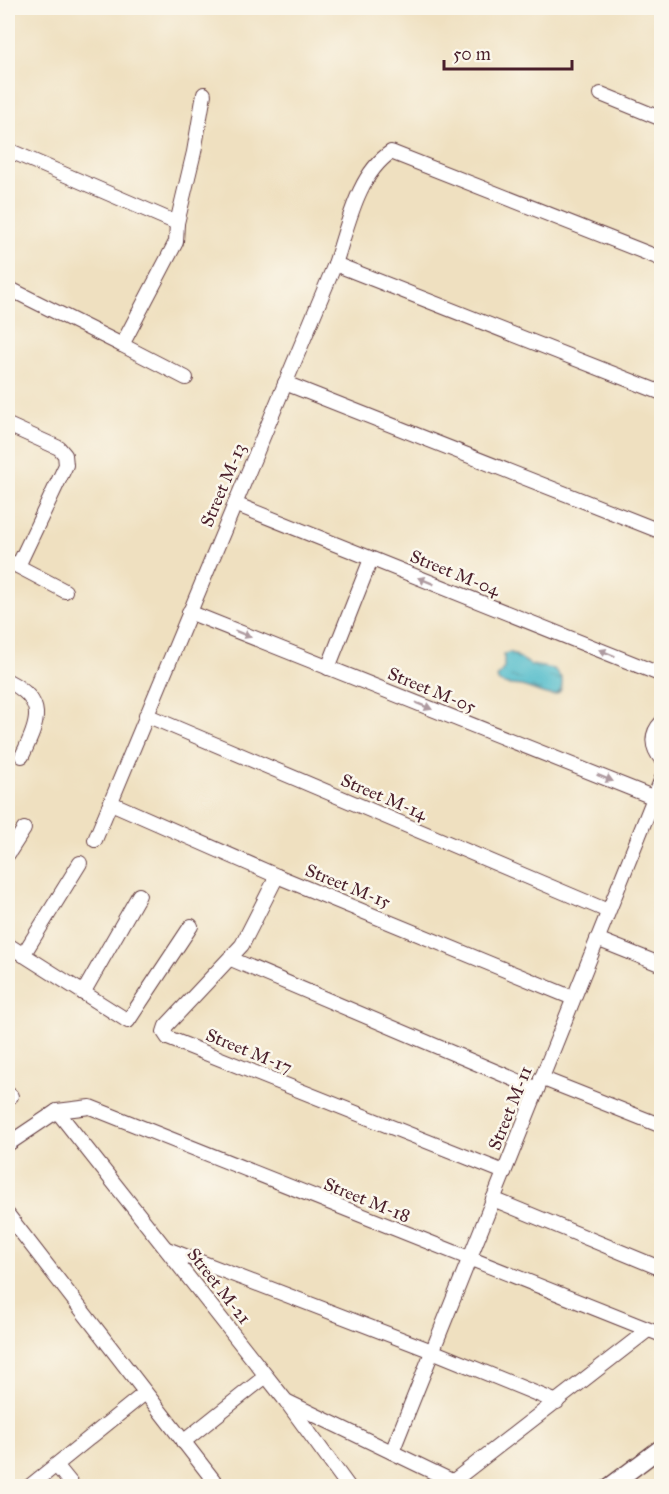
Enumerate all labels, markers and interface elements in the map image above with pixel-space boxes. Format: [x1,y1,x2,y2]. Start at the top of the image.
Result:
scale bar [444,33,572,71]
text: 50 m [453,43,491,65]
street label: Street M-13 [196,440,250,530]
street label: Street M-04 [407,545,504,601]
one-way arrow [417,576,435,585]
one-way arrow [234,630,252,639]
one-way arrow [598,648,616,657]
street label: Street M-05 [385,662,480,718]
one-way arrow [415,702,433,711]
street label: Street M-14 [338,769,431,825]
one-way arrow [596,774,614,783]
street label: Street M-15 [302,859,394,913]
street label: Street M-17 [203,1024,295,1078]
street label: Street M-11 [483,1063,537,1153]
street label: Street M-18 [321,1173,413,1227]
street label: Street M-21 [182,1244,256,1328]

